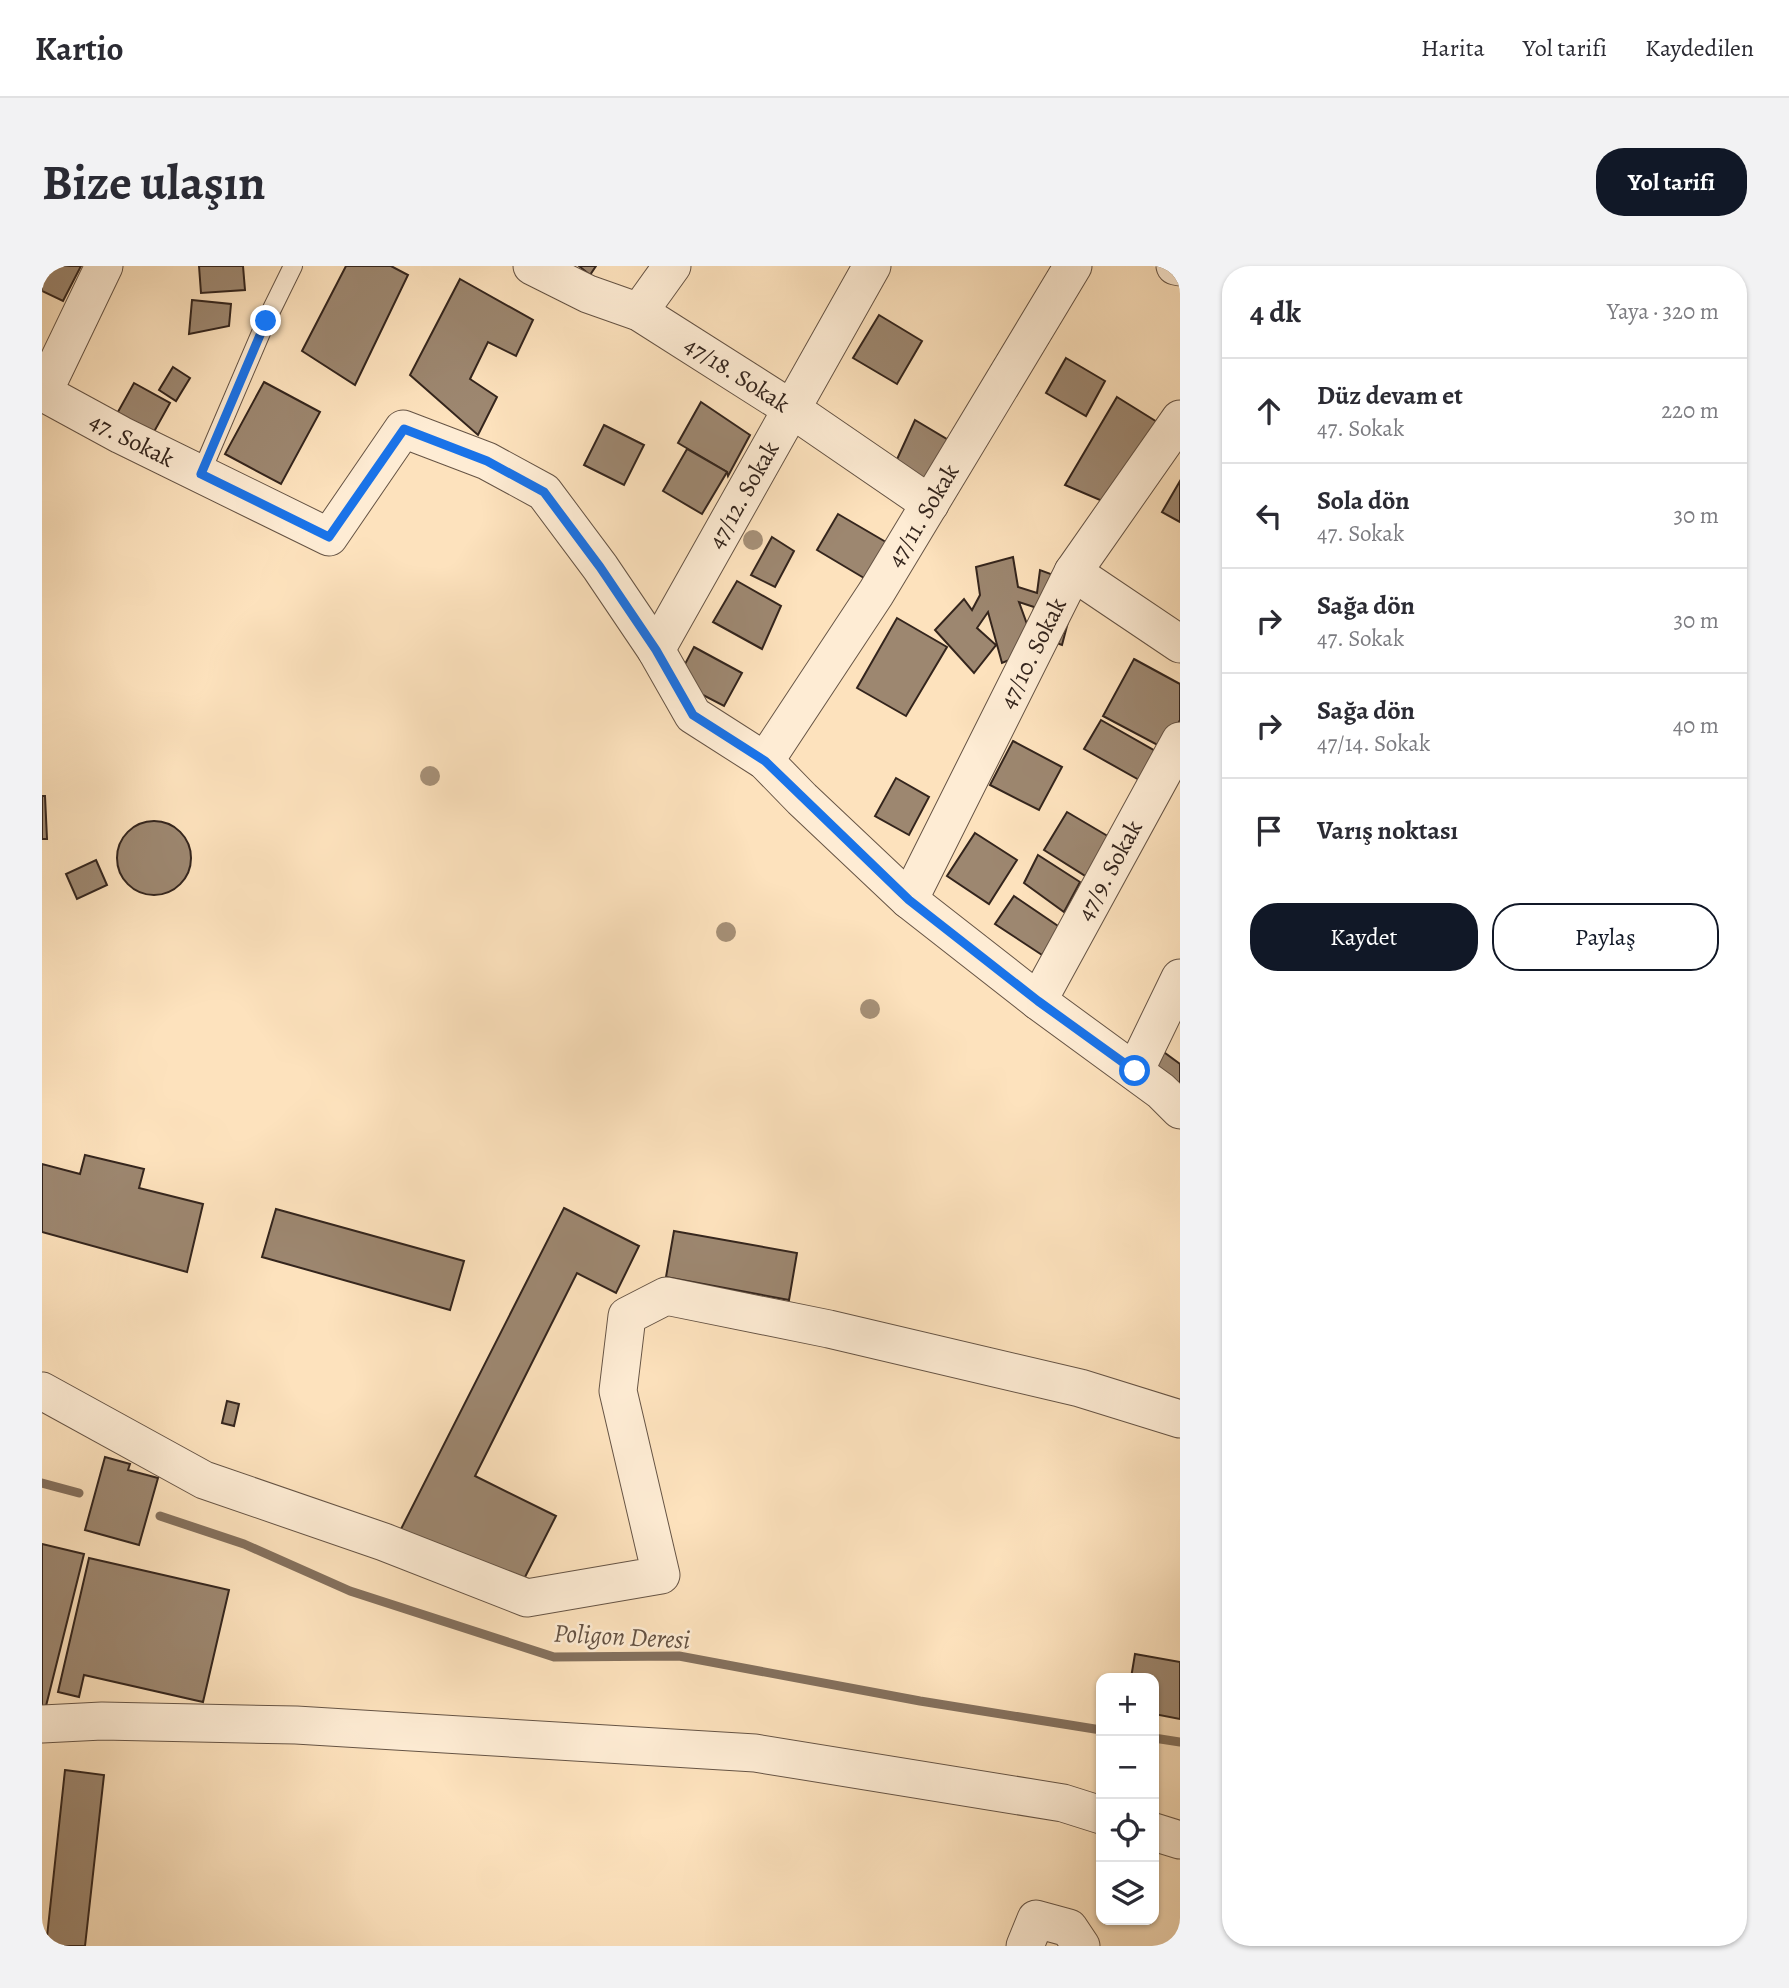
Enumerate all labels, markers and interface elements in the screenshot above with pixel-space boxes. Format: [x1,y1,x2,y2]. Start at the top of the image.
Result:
text: Kartio [35,26,123,71]
text: Harita [1421,32,1485,64]
text: Yol tarifi [1523,32,1607,64]
text: Kaydedilen [1645,32,1754,64]
button: Yol tarifi [1596,148,1747,216]
text: Bize ulaşın [42,149,266,216]
text: 4 dk [1250,292,1301,332]
text: Yaya · 320 m [1607,296,1719,327]
route end [250,305,281,336]
street label: 47/18. Sokak [678,329,796,420]
text: Düz devam et [1317,378,1463,413]
icon: ahead [1250,392,1288,430]
text: 220 m [1661,395,1719,426]
street label: 47. Sokak [84,405,180,475]
text: 47. Sokak [1317,413,1405,444]
street label: 47/12. Sokak [700,435,786,555]
street label: 47/11. Sokak [879,457,966,573]
text: Sola dön [1317,483,1410,518]
icon: left [1250,497,1288,535]
text: 30 m [1673,500,1719,531]
text: 47. Sokak [1317,518,1405,549]
text: Sağa dön [1317,588,1415,623]
street label: 47/10. Sokak [991,592,1074,714]
icon: right [1250,602,1288,640]
text: 30 m [1673,605,1719,636]
text: 47. Sokak [1317,623,1405,654]
text: Sağa dön [1317,693,1415,728]
icon: right [1250,707,1288,745]
text: 40 m [1673,710,1719,741]
text: 47/14. Sokak [1317,728,1430,759]
icon: arrive [1250,812,1288,850]
text: Varış noktası [1317,813,1458,848]
street label: 47/9. Sokak [1069,814,1150,926]
button: Kaydet [1250,903,1478,971]
button: Paylaş [1492,903,1719,971]
route start [1119,1055,1150,1086]
water label: Poligon Deresi [553,1615,691,1658]
map controls [1096,1673,1159,1925]
button: + [1096,1673,1159,1736]
button: − [1096,1736,1159,1799]
button: locate [1096,1799,1159,1862]
button: layers [1096,1862,1159,1925]

